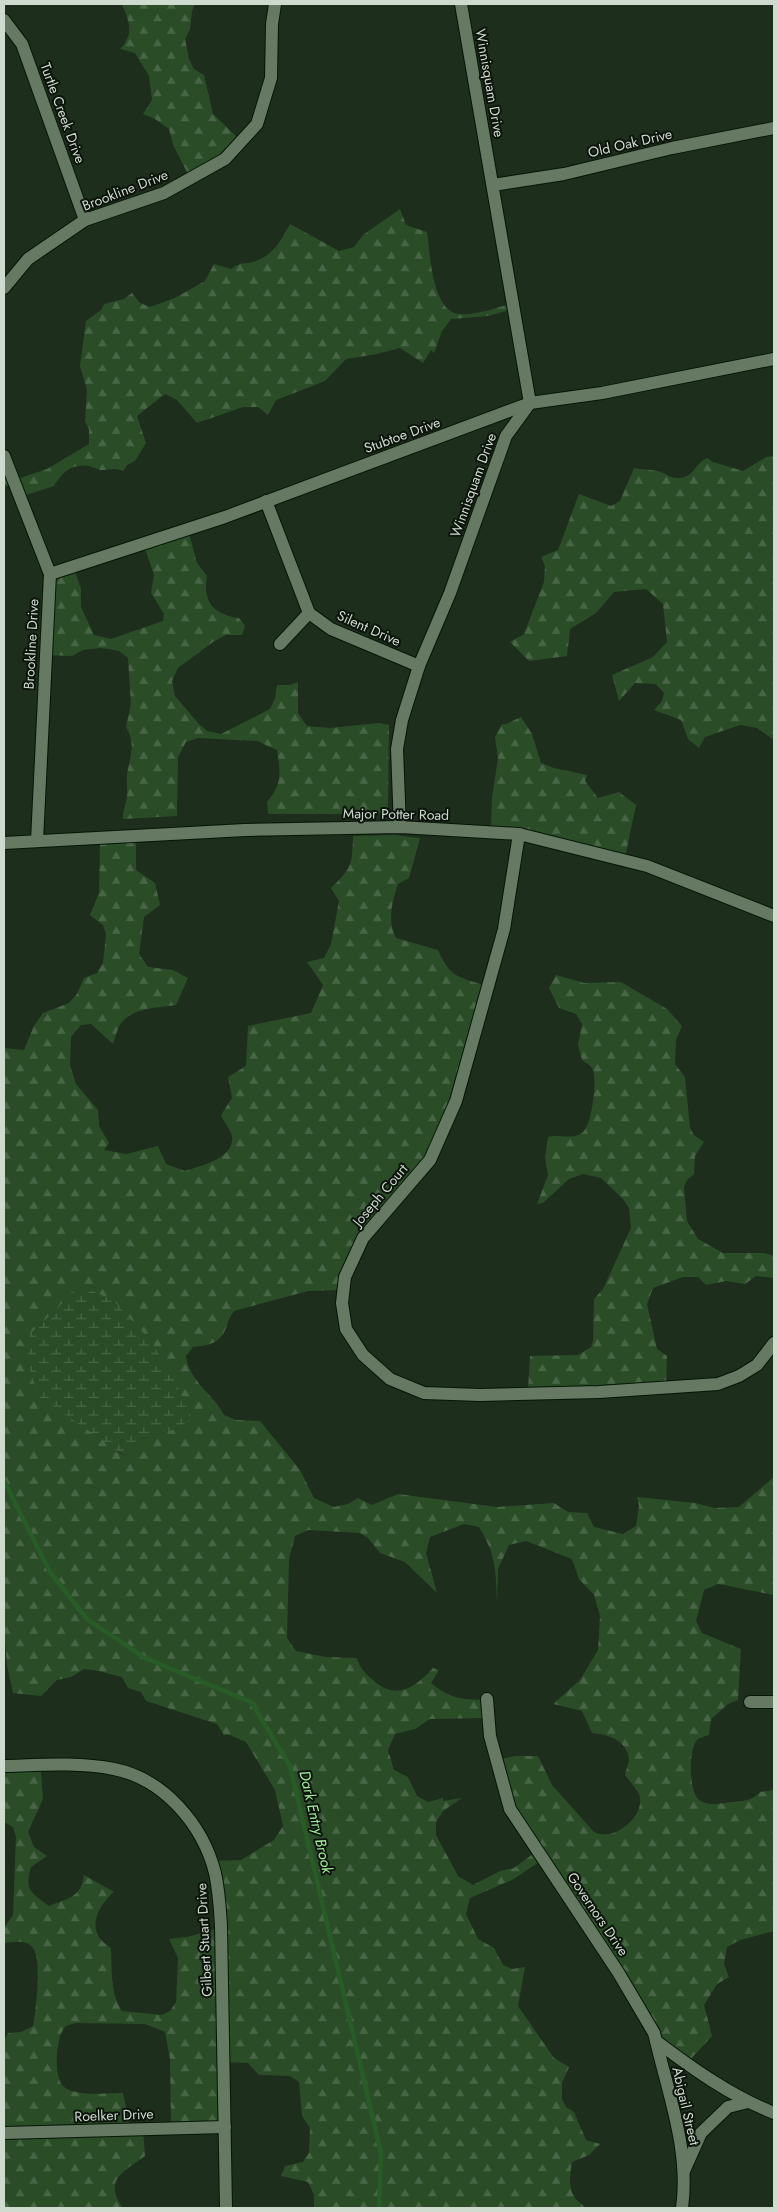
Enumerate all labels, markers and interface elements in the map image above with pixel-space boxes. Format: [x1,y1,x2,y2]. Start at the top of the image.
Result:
street label: Winnisquam Drive [471,27,509,139]
street label: Turtle Creek Drive [36,60,90,166]
street label: Old Oak Drive [586,124,674,162]
street label: Brookline Drive [79,164,171,216]
street label: Stubtoe Drive [361,412,443,458]
street label: Winnisquam Drive [445,430,501,540]
street label: Brookline Drive [19,598,43,690]
street label: Silent Drive [334,605,404,651]
street label: Major Potter Road [343,803,449,825]
street label: Joseph Court [347,1159,413,1232]
water label: Dark Entry Brook [293,1768,339,1876]
street label: Governors Drive [563,1868,633,1960]
street label: Gilbert Stuart Drive [191,1883,217,1997]
street label: Abigail Street [667,2065,705,2148]
street label: Roelker Drive [74,2104,154,2126]

